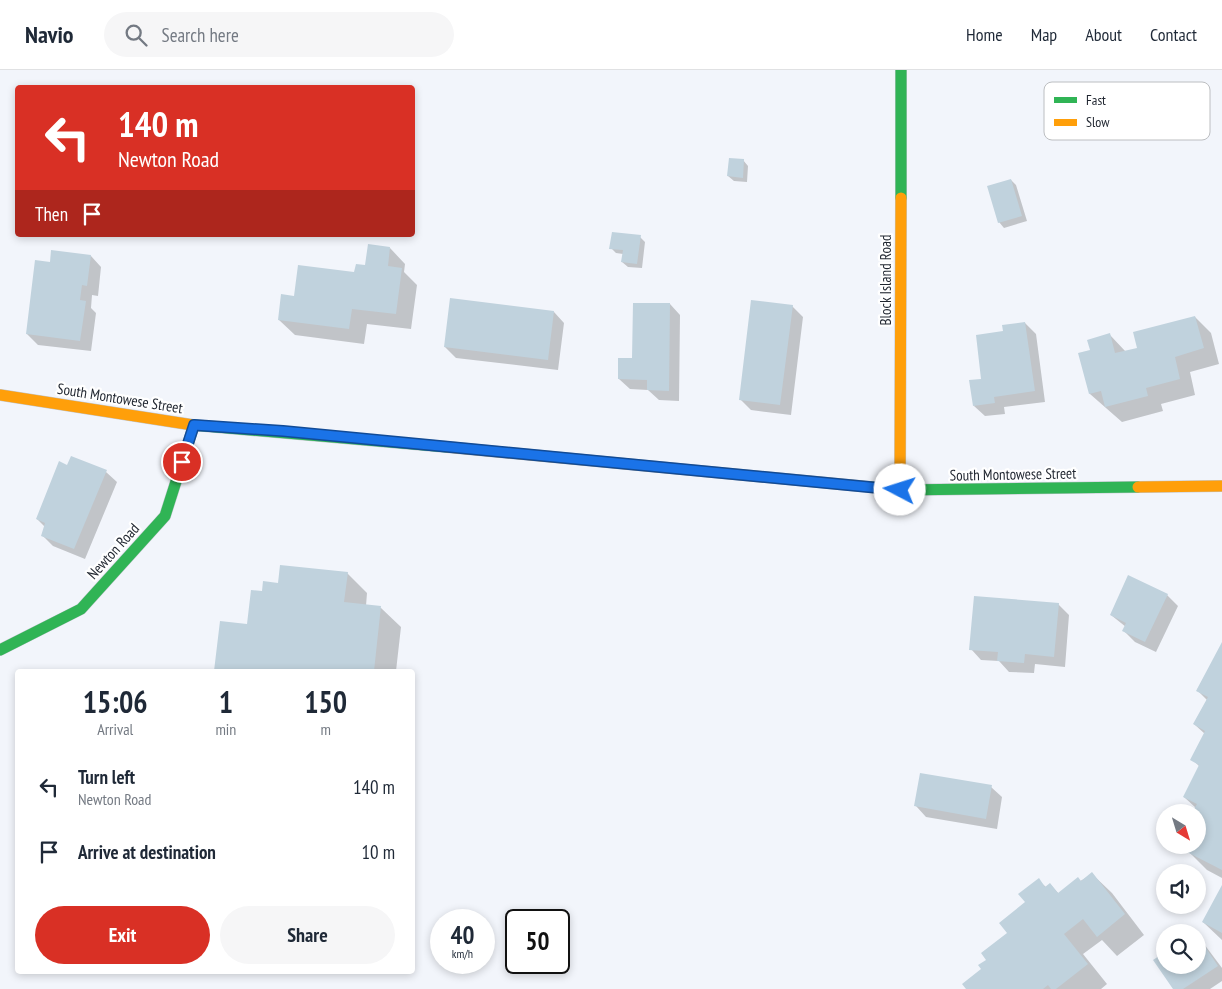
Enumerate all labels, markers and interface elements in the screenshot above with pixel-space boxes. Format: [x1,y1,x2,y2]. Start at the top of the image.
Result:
search box [104,12,454,57]
text: Navio [25,19,74,50]
icon: search [122,21,150,49]
text: Search here [162,23,239,47]
text: Home [966,23,1003,46]
text: Map [1031,23,1057,46]
text: About [1085,23,1122,46]
text: Contact [1150,23,1197,46]
legend [1044,82,1210,140]
text: Fast [1086,91,1106,109]
text: 140 m [118,101,199,147]
icon: left [35,105,100,170]
text: Slow [1086,113,1110,131]
text: Newton Road [118,145,219,173]
icon: arrive [78,200,106,228]
text: Then [35,202,68,226]
street label: Block Island Road [876,235,895,325]
street label: South Montowese Street [56,379,184,417]
pin [161,441,203,483]
icon: arrive [168,448,196,476]
position arrow [873,463,925,515]
street label: South Montowese Street [949,463,1077,485]
street label: Newton Road [83,519,143,583]
text: 15:06 [83,682,148,721]
text: 1 [219,682,233,721]
text: 150 [304,682,347,721]
text: Arrival [97,719,133,739]
text: min [215,719,236,739]
text: m [320,719,331,739]
text: Turn left [78,765,135,789]
icon: left [35,773,63,801]
text: 140 m [353,775,395,799]
text: Newton Road [78,789,151,809]
north arrow [1156,804,1206,854]
map controls [1156,804,1206,974]
icon: arrive [35,838,63,866]
text: Arrive at destination [78,840,216,864]
text: 10 m [362,840,395,864]
button: sound [1156,864,1206,914]
button: Exit [35,906,210,964]
button: Share [220,906,395,964]
speed limit sign: 50 [505,909,570,974]
text: 40 [451,919,474,951]
button: search [1156,924,1206,974]
text: km/h [452,946,473,961]

